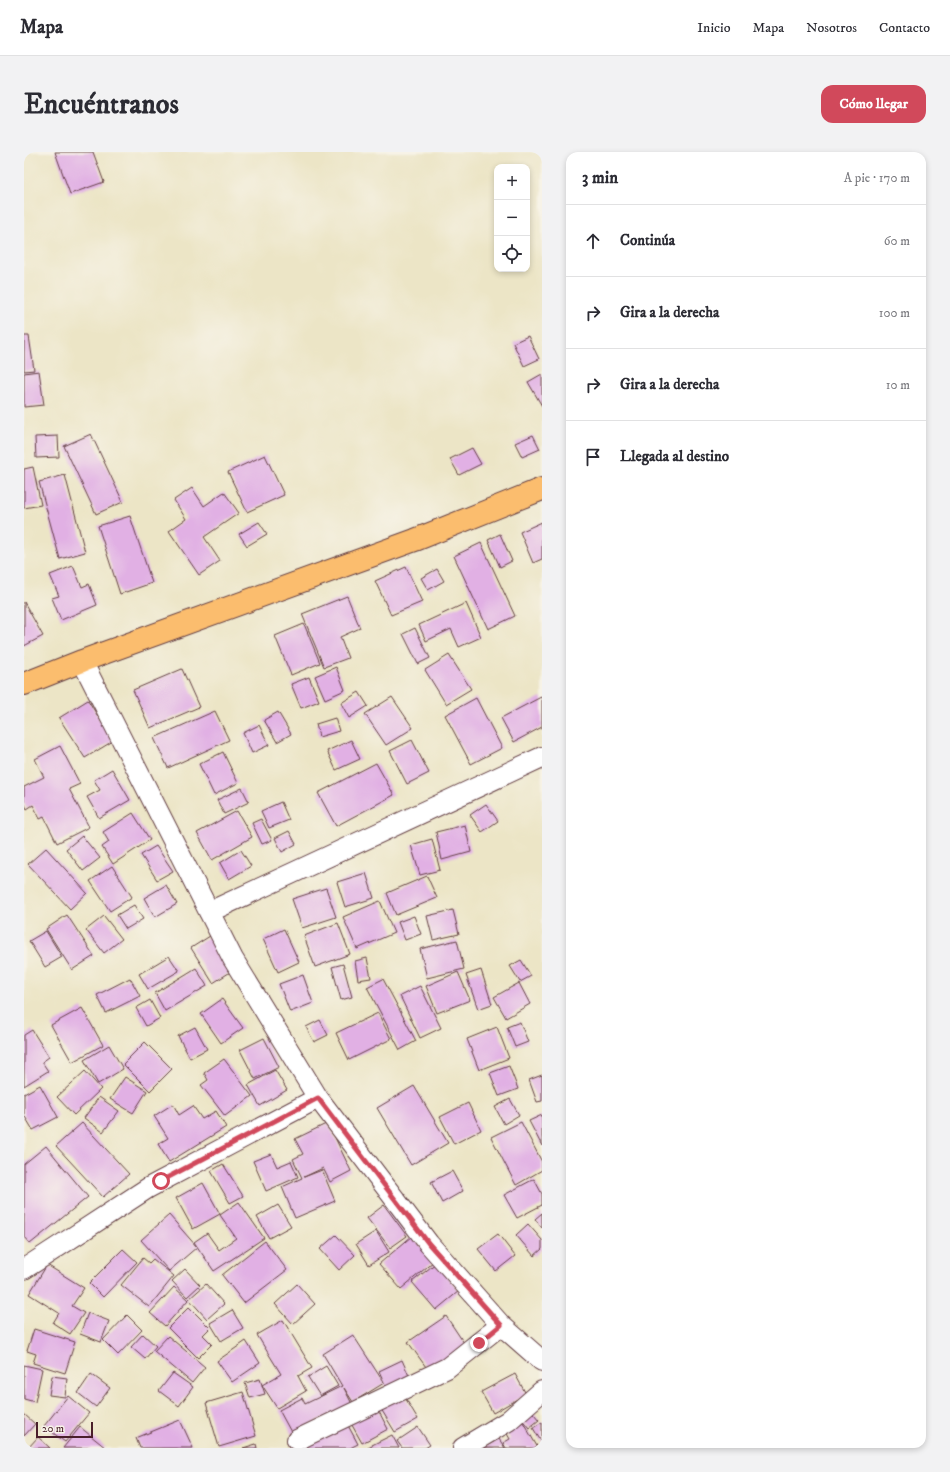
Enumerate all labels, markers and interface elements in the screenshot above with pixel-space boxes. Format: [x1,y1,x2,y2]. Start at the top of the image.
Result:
text: Mapa [20,16,63,39]
text: Inicio [697,19,730,37]
text: Mapa [752,19,784,37]
text: Nosotros [806,19,857,37]
text: Contacto [879,19,930,37]
button: Cómo llegar [821,85,926,123]
text: Encuéntranos [24,87,179,122]
map controls [494,164,530,272]
button: + [494,164,530,200]
text: 3 min [582,167,618,189]
text: A pie · 170 m [844,170,910,186]
button: − [494,200,530,236]
icon: ahead [582,230,604,252]
text: Continúa [620,231,675,250]
text: 60 m [884,233,910,249]
button: locate [494,236,530,272]
icon: right [582,302,604,324]
text: Gira a la derecha [620,303,719,322]
text: 100 m [879,305,910,321]
icon: right [582,374,604,396]
text: Gira a la derecha [620,375,719,394]
text: 10 m [886,377,910,393]
icon: arrive [582,446,604,468]
text: Llegada al destino [620,447,729,466]
route start [152,1172,170,1190]
route end [470,1334,488,1352]
scale bar [36,1420,93,1439]
text: 20 m [42,1422,64,1436]

